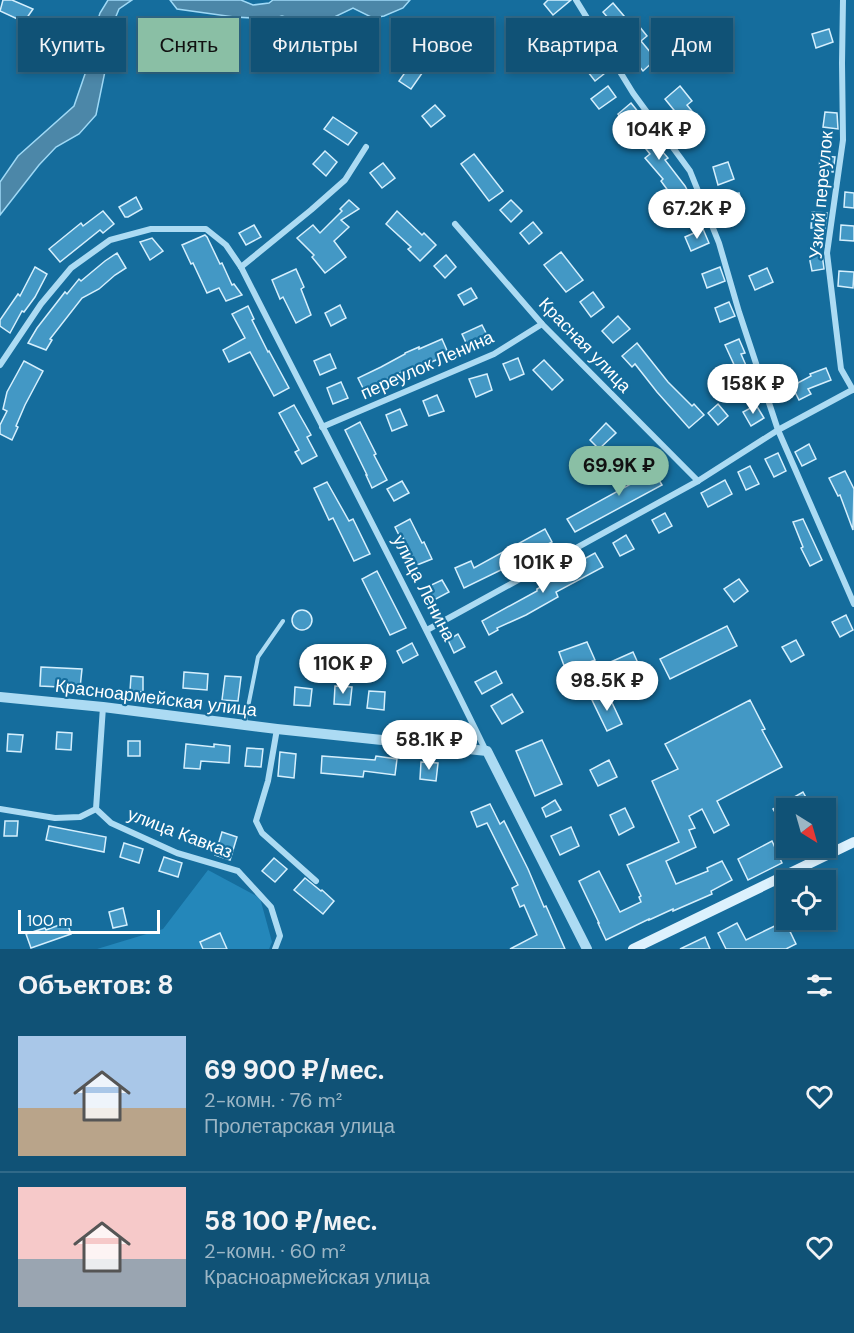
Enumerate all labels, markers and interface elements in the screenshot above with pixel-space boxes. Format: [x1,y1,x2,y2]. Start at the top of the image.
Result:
chip: Купить [18,18,126,72]
chip: Снять [138,18,239,72]
chip: Фильтры [251,18,379,72]
chip: Новое [391,18,494,72]
chip: Квартира [506,18,639,72]
chip: Дом [651,18,733,72]
pin: 104K ₽ [610,110,708,161]
text: 104K ₽ [626,116,692,142]
street label: Узкий переулок [803,130,839,260]
pin: 67.2K ₽ [642,189,752,240]
text: 67.2K ₽ [662,195,732,221]
street label: Красная улица [533,292,637,398]
street label: переулок Ленина [357,324,498,405]
pin: 158K ₽ [704,364,802,415]
text: 158K ₽ [721,370,785,396]
pin: 69.9K ₽ [564,446,674,497]
text: 69.9K ₽ [583,452,655,478]
street label: улица Ленина [387,531,461,646]
pin: 101K ₽ [494,543,592,594]
text: 101K ₽ [513,549,573,575]
pin: 110K ₽ [294,644,392,695]
text: 110K ₽ [313,650,373,676]
pin: 98.5K ₽ [552,661,662,712]
text: 98.5K ₽ [570,667,644,693]
street label: Красноармейская улица [54,674,259,722]
pin: 58.1K ₽ [374,720,484,771]
text: 58.1K ₽ [395,726,463,752]
north arrow [776,798,836,858]
map controls [776,798,836,930]
street label: улица Кавказ [124,802,236,864]
button: locate [776,870,836,930]
scale bar [18,907,160,934]
text: 100 m [27,910,72,931]
text: Объектов: 8 [18,968,174,1002]
icon: filters [803,969,836,1002]
text: 69 900 ₽/мес. [204,1053,384,1087]
icon: home [66,1060,138,1132]
icon: heart [803,1080,836,1113]
text: 2-комн. · 76 m² [204,1087,342,1113]
text: Пролетарская улица [204,1113,395,1139]
text: 58 100 ₽/мес. [204,1204,377,1238]
icon: home [66,1211,138,1283]
icon: heart [803,1231,836,1264]
text: 2-комн. · 60 m² [204,1238,346,1264]
text: Красноармейская улица [204,1264,430,1290]

